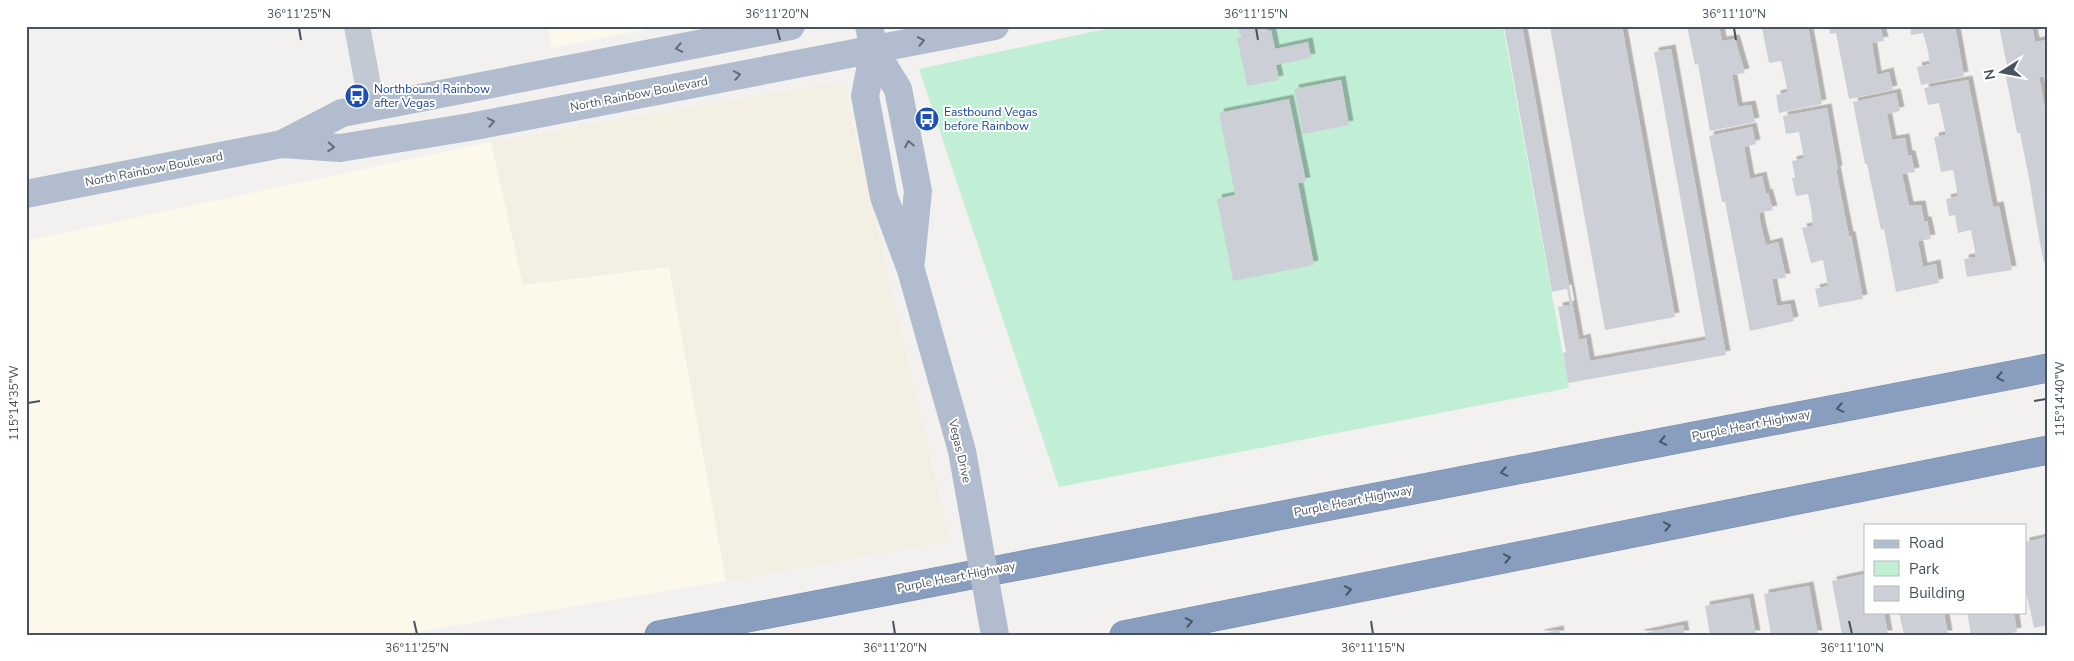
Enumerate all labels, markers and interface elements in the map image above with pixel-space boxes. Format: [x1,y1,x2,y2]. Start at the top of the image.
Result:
text: 36°11'25"N [267,6,331,22]
text: 36°11'20"N [745,6,809,22]
text: 36°11'15"N [1224,6,1288,22]
text: 36°11'10"N [1702,6,1766,22]
one-way arrow [917,36,926,46]
one-way arrow [675,42,683,53]
north arrow [1976,48,2026,98]
text: N [1979,67,2000,81]
one-way arrow [732,70,741,81]
street label: North Rainbow Boulevard [569,73,709,115]
place label: Northbound Rainbow after Vegas [374,81,490,111]
bus stop icon: Northbound Rainbow after Vegas [344,83,370,109]
place label: Eastbound Vegas before Rainbow [944,104,1038,134]
bus stop icon: Eastbound Vegas before Rainbow [914,106,940,132]
one-way arrow [487,118,496,128]
one-way arrow [904,139,914,148]
one-way arrow [327,142,335,153]
street label: North Rainbow Boulevard [84,148,224,190]
text: 115°14'40"W [2052,361,2068,437]
text: 115°14'35"W [6,365,22,441]
one-way arrow [1995,372,2004,382]
one-way arrow [1836,402,1845,412]
street label: Purple Heart Highway [1690,405,1812,444]
street label: Vegas Drive [945,417,975,484]
one-way arrow [1659,436,1668,446]
one-way arrow [1499,466,1508,476]
street label: Purple Heart Highway [1292,481,1414,520]
one-way arrow [1662,521,1671,532]
legend [1864,524,2026,614]
text: Road [1909,533,1944,553]
one-way arrow [1503,553,1512,564]
street label: Purple Heart Highway [895,557,1017,596]
text: Park [1909,559,1939,579]
text: Building [1909,583,1965,603]
one-way arrow [1344,585,1352,596]
one-way arrow [1184,617,1193,627]
text: 36°11'25"N [385,640,449,656]
text: 36°11'20"N [863,640,927,656]
text: 36°11'15"N [1341,640,1405,656]
text: 36°11'10"N [1820,640,1884,656]

